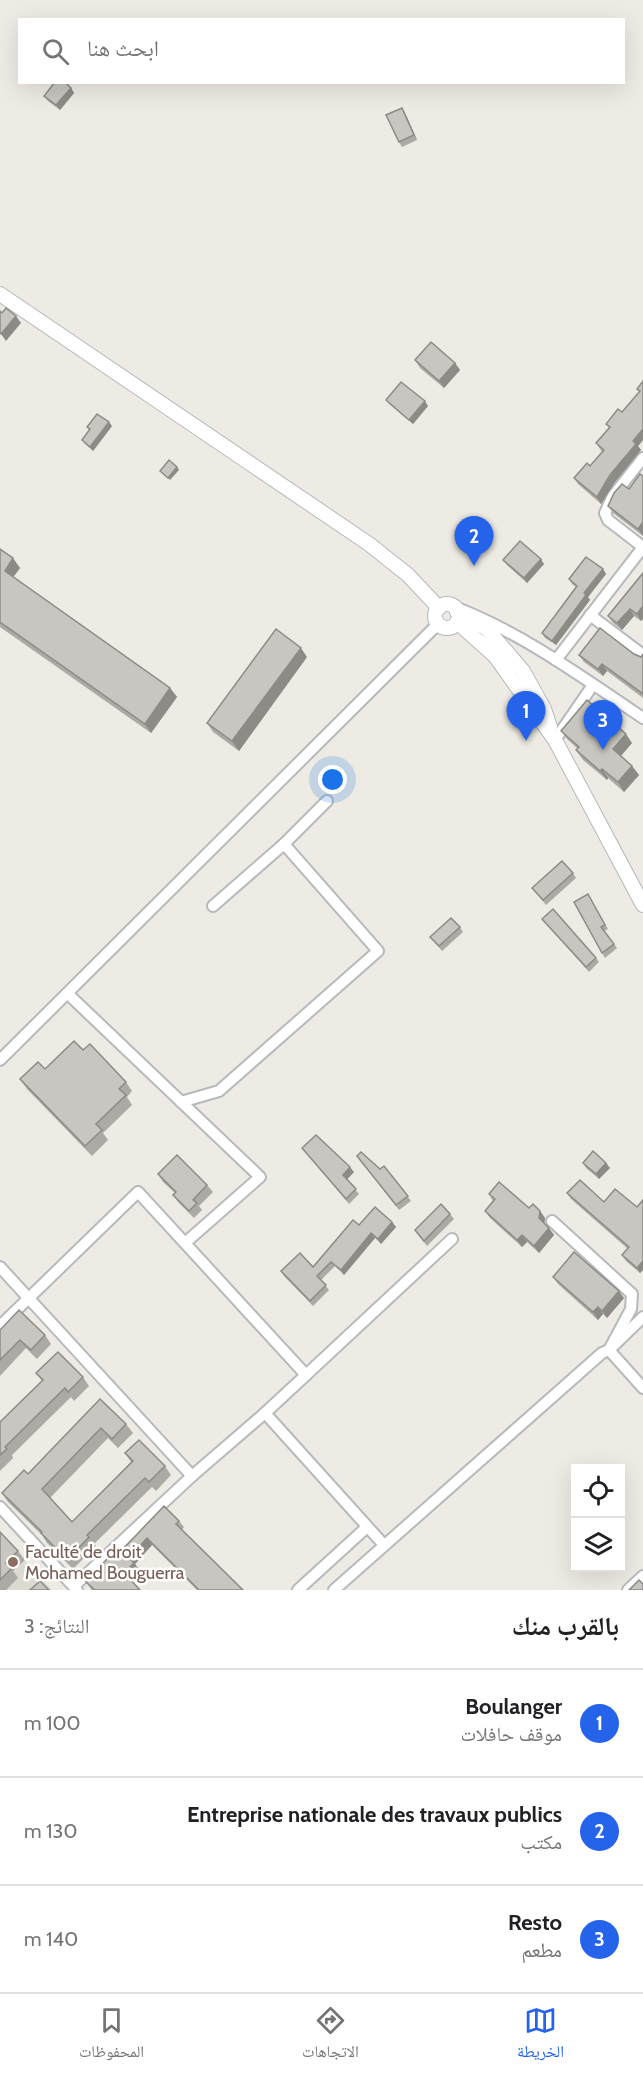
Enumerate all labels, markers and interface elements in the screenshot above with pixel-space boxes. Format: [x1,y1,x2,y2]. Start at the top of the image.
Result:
search box [18,18,625,84]
icon: search [39,35,72,68]
text: ابحث هنا [87,35,159,62]
pin: 2 [454,516,494,566]
pin: 1 [506,692,546,741]
pin: 3 [584,700,622,750]
your location [318,765,347,794]
map controls [571,1464,625,1572]
button: locate [571,1464,625,1518]
button: layers [571,1518,625,1572]
place label: Faculté de droit Mohamed Bouguerra [25,1541,185,1584]
marker: Faculté de droit Mohamed Bouguerra [6,1555,20,1569]
text: بالقرب منك [512,1610,619,1642]
text: النتائج: 3 [24,1614,89,1638]
text: Boulanger [465,1693,562,1720]
text: 100 m [24,1711,81,1735]
text: 1 [596,1711,603,1735]
text: موقف حافلات [460,1722,562,1746]
text: Entreprise nationale des travaux publics [187,1801,562,1828]
text: 130 m [24,1819,77,1843]
text: 2 [594,1819,605,1843]
text: مكتب [520,1830,562,1854]
text: Resto [508,1909,562,1936]
text: 140 m [24,1927,78,1951]
text: 3 [594,1927,605,1951]
text: مطعم [521,1938,562,1962]
tab: المحفوظات [79,2004,144,2067]
tab: الاتجاهات [302,2004,359,2067]
tab: الخريطة [517,2004,564,2067]

